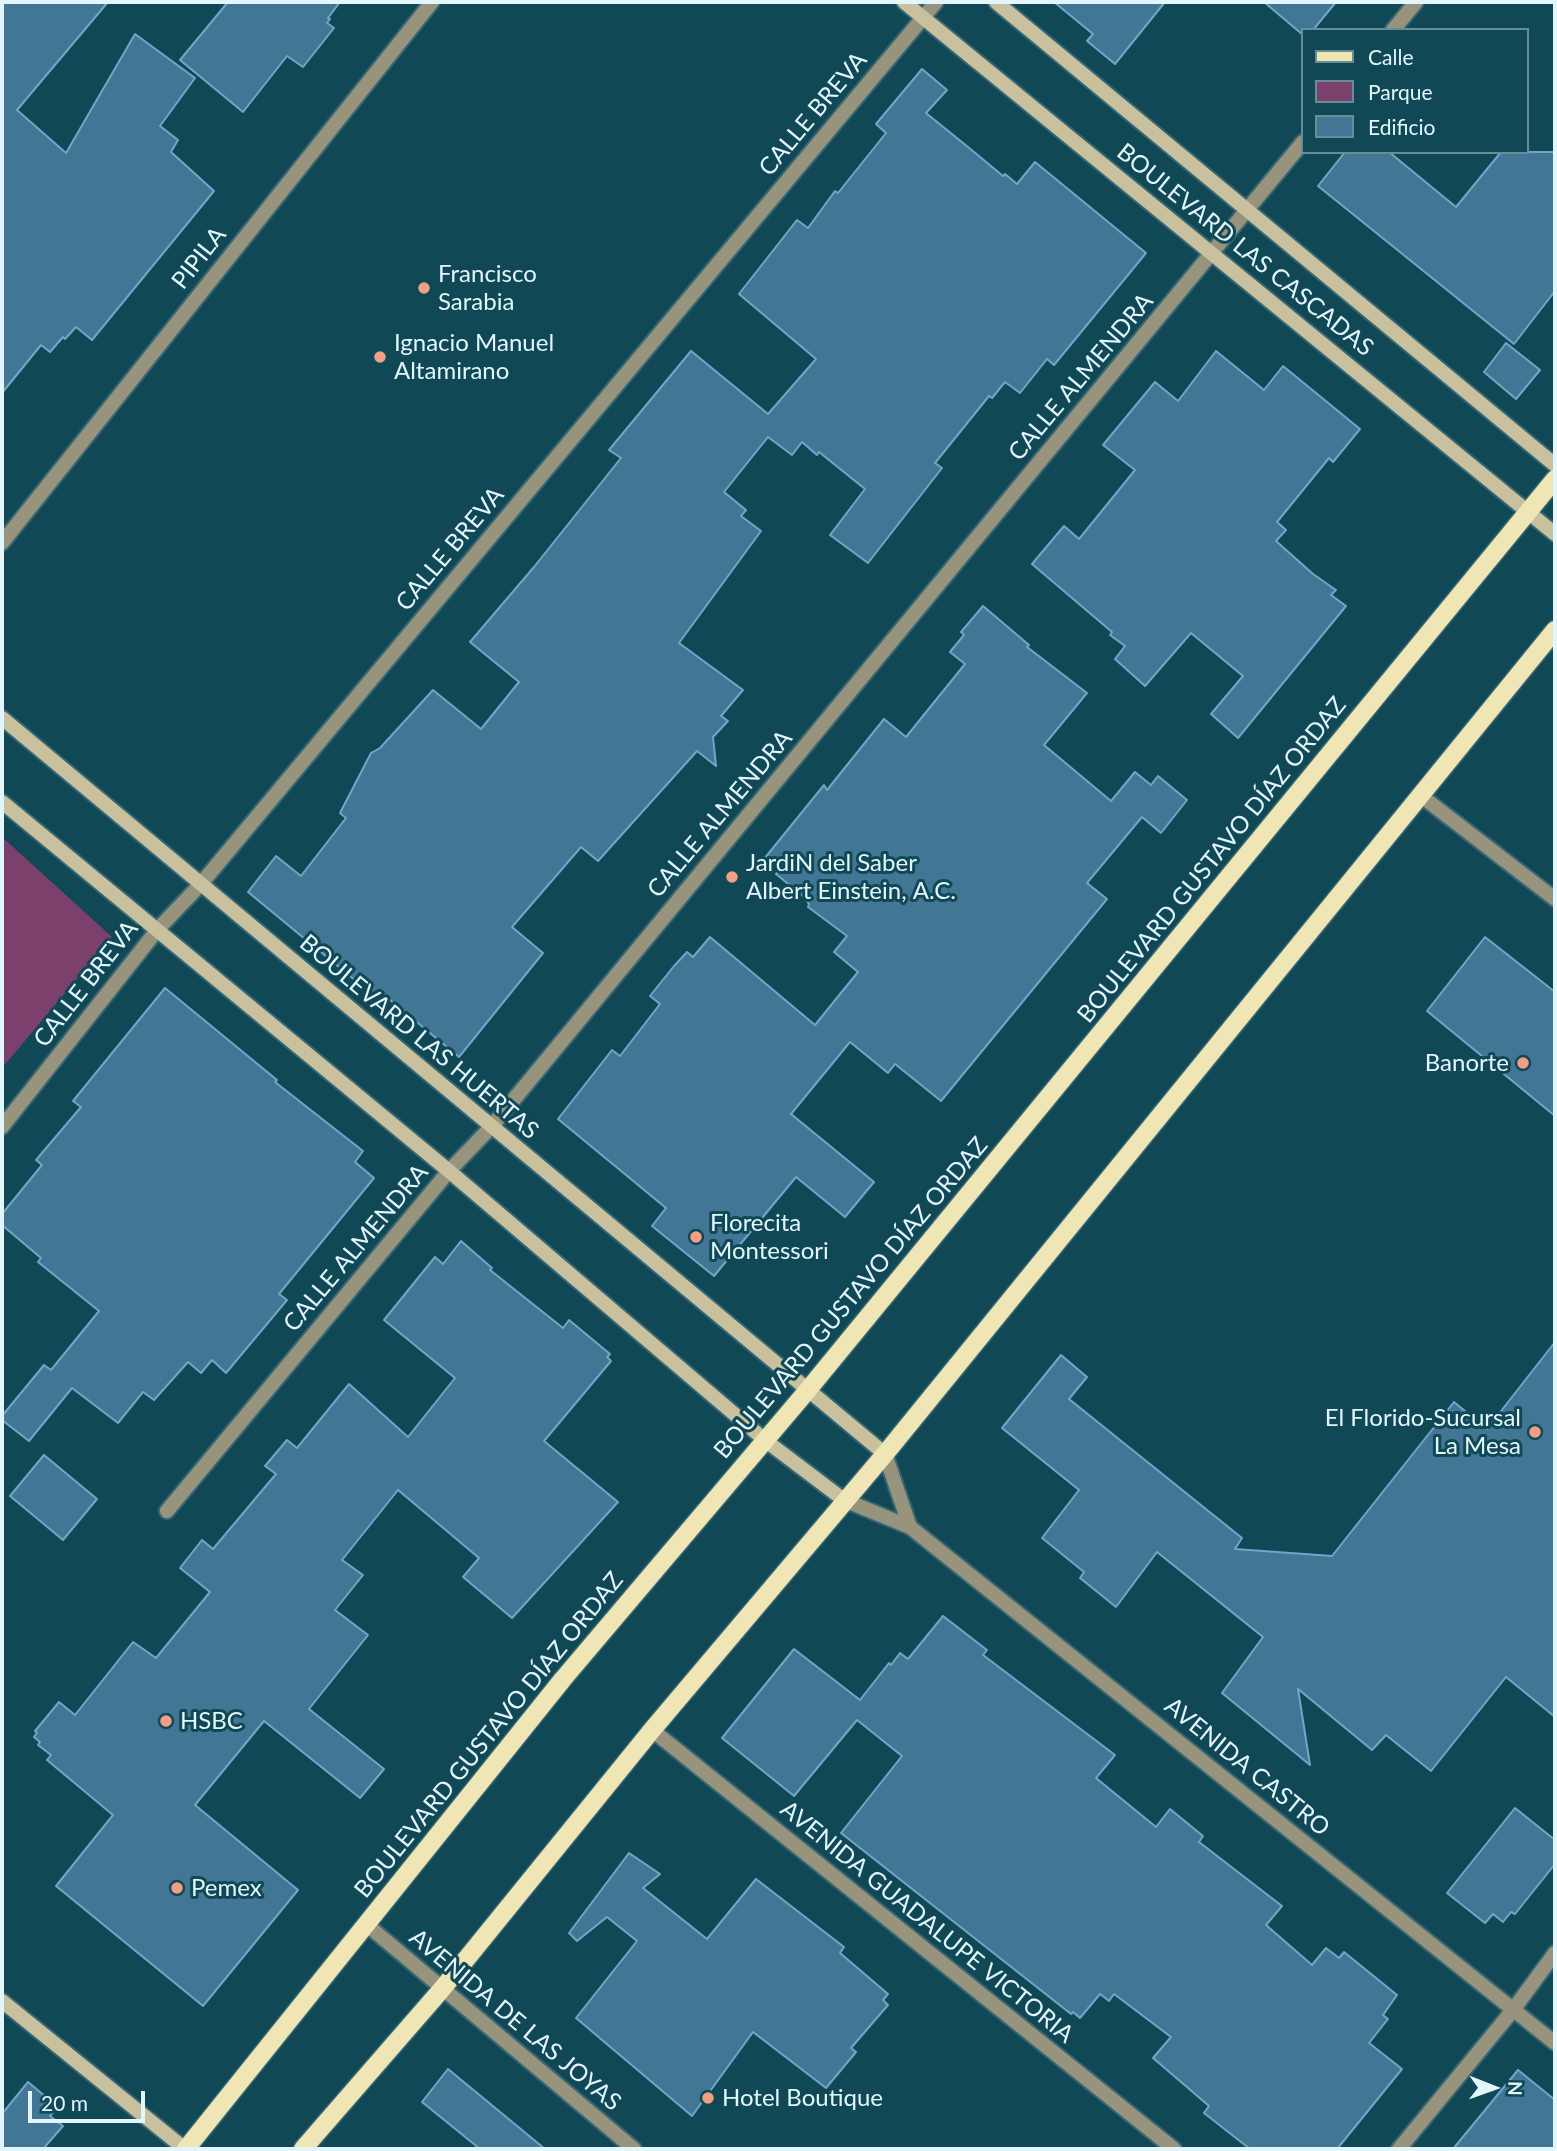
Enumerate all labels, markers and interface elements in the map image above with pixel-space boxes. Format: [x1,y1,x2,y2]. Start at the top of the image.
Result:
legend [1302,28,1529,154]
text: Calle [1368,44,1413,69]
street label: CALLE BREVA [753,46,873,182]
text: Parque [1368,79,1433,104]
text: Edificio [1368,114,1435,139]
street label: BOULEVARD LAS CASCADAS [1111,138,1379,362]
street label: PIPILA [166,221,232,295]
place label: Francisco Sarabia [438,260,537,316]
marker: Francisco Sarabia [416,280,432,296]
street label: CALLE ALMENDRA [1003,287,1159,467]
place label: Ignacio Manuel Altamirano [394,329,554,385]
marker: Ignacio Manuel Altamirano [372,349,388,365]
street label: CALLE BREVA [390,481,510,617]
street label: BOULEVARD GUSTAVO DÍAZ ORDAZ [1072,691,1352,1029]
street label: CALLE ALMENDRA [642,724,798,904]
place label: JardiN del Saber Albert Einstein, A.C. [746,849,956,905]
marker: JardiN del Saber Albert Einstein, A.C. [724,869,740,885]
street label: CALLE BREVA [28,915,144,1053]
street label: BOULEVARD LAS HUERTAS [294,929,544,1145]
place label: Banorte [1425,1049,1509,1077]
marker: Banorte [1515,1055,1531,1071]
street label: BOULEVARD GUSTAVO DÍAZ ORDAZ [708,1132,994,1464]
street label: CALLE ALMENDRA [278,1158,434,1338]
place label: Florecita Montessori [710,1209,829,1265]
marker: Florecita Montessori [688,1229,704,1245]
place label: El Florido-Sucursal La Mesa [1325,1404,1521,1460]
marker: El Florido-Sucursal La Mesa [1527,1424,1543,1440]
street label: BOULEVARD GUSTAVO DÍAZ ORDAZ [349,1566,629,1904]
street label: AVENIDA CASTRO [1159,1692,1335,1842]
place label: HSBC [180,1707,243,1735]
marker: HSBC [158,1713,174,1729]
street label: AVENIDA GUADALUPE VICTORIA [775,1795,1079,2049]
place label: Pemex [191,1874,262,1902]
marker: Pemex [169,1880,185,1896]
street label: AVENIDA DE LAS JOYAS [403,1923,627,2117]
north arrow [1459,2053,1529,2123]
scale bar [32,2078,149,2122]
text: N [1504,2081,1527,2096]
place label: Hotel Boutique [722,2084,883,2112]
text: 20 m [41,2090,88,2115]
marker: Hotel Boutique [700,2090,716,2106]

